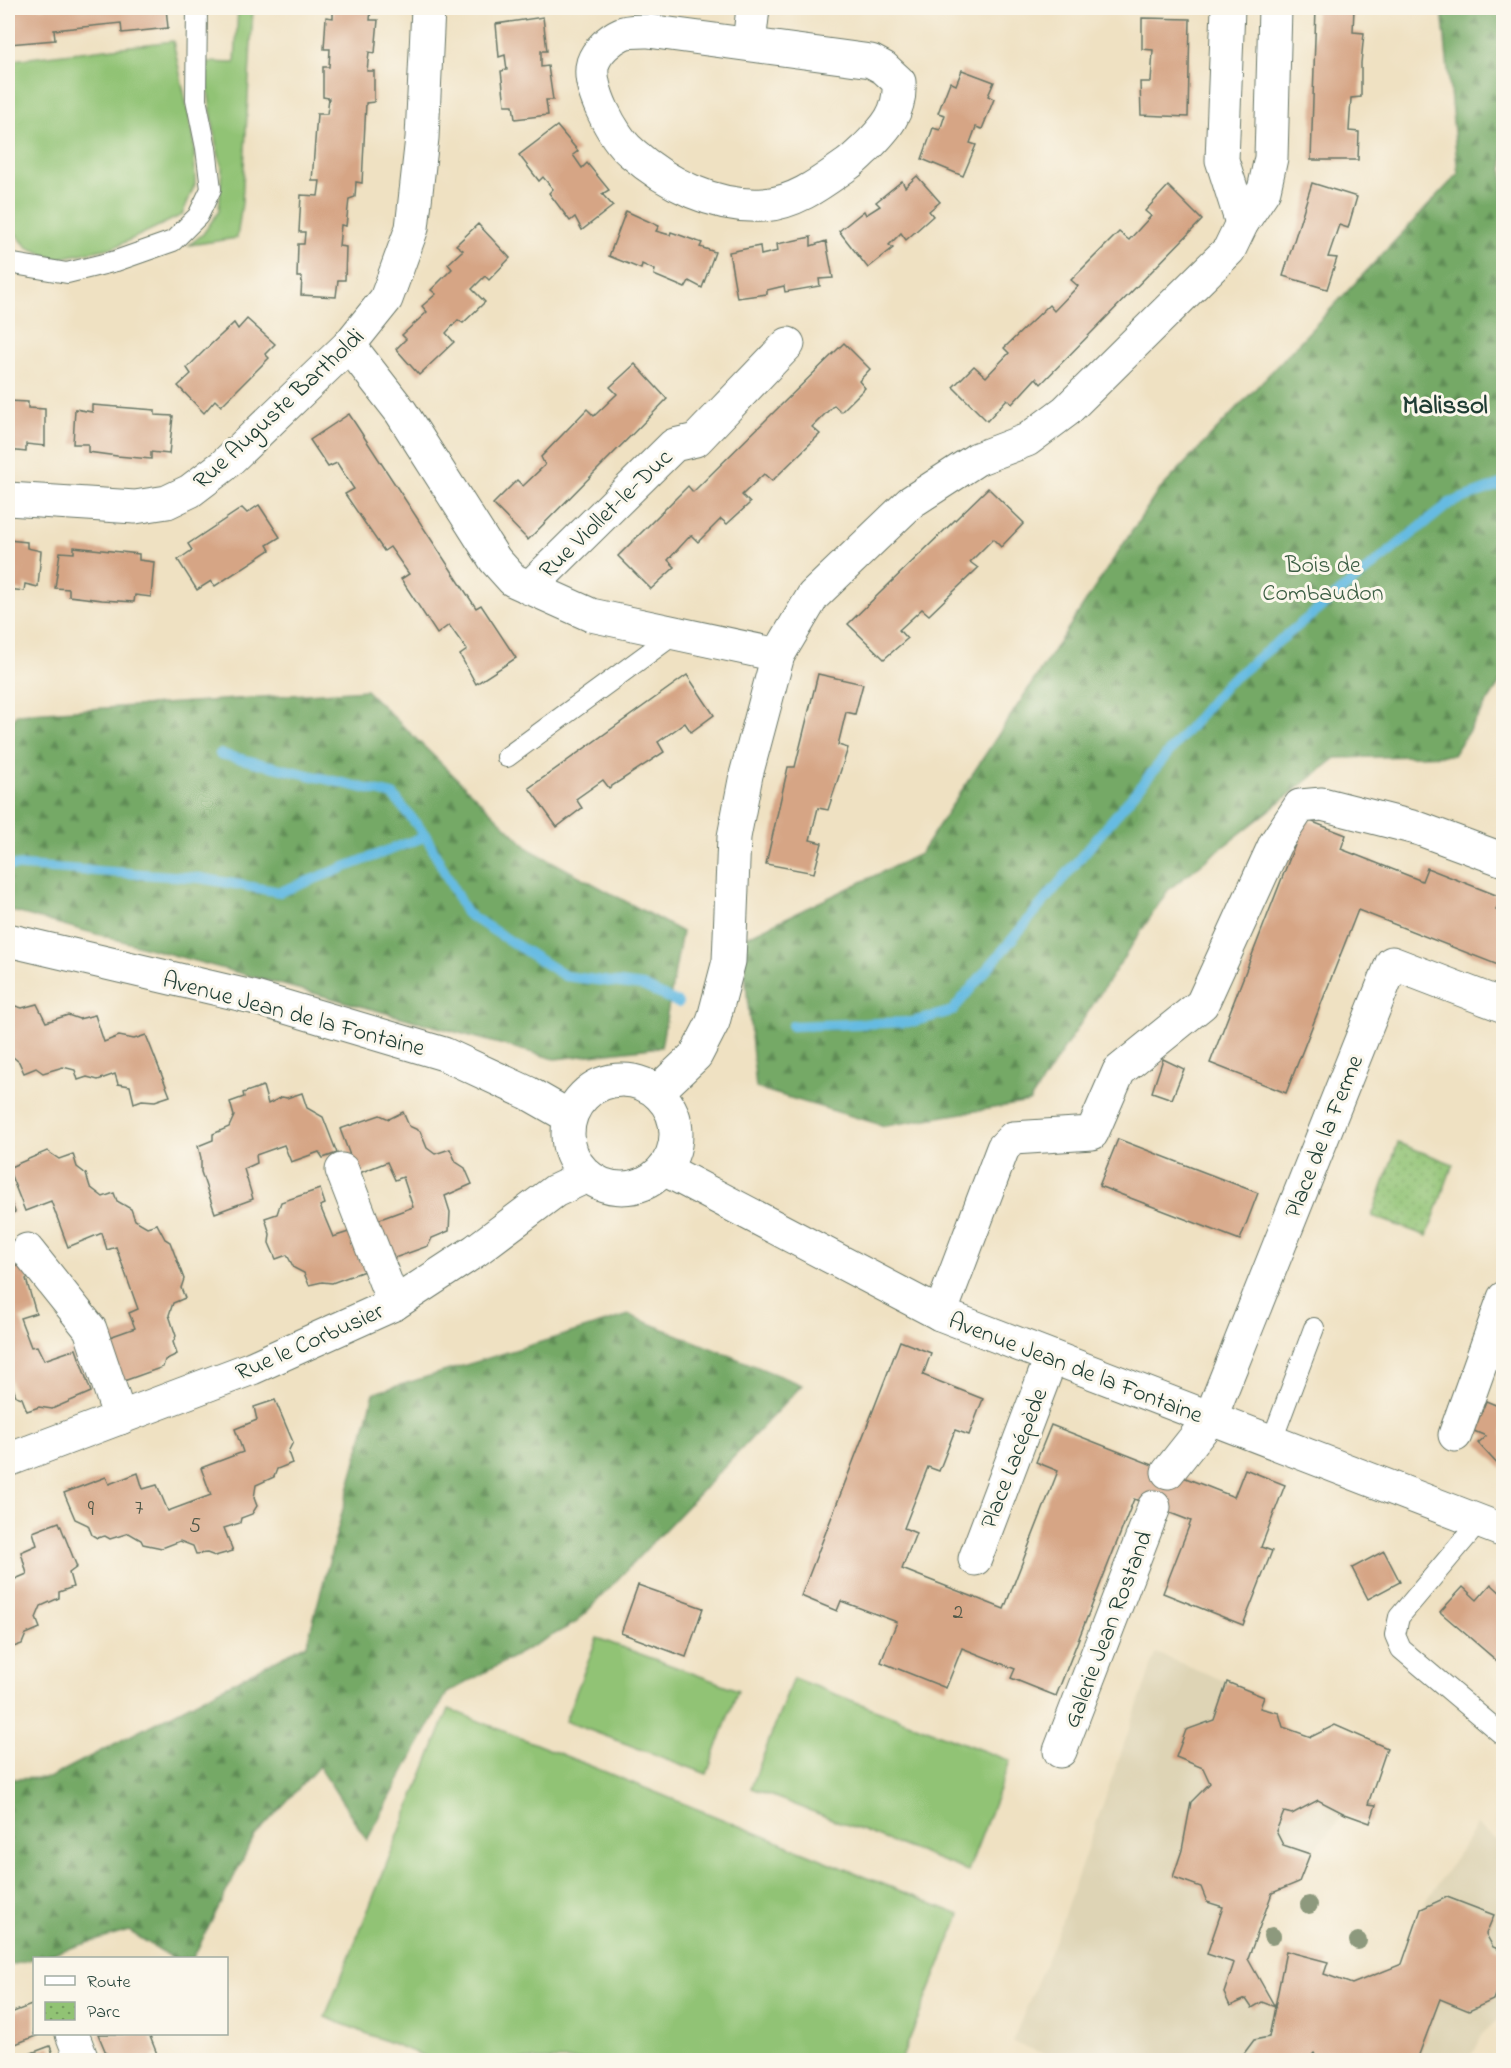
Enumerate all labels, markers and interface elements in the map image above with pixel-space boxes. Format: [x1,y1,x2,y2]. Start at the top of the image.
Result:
street label: Rue Auguste Bartholdi [186,321,373,499]
district label: Malissol [1402,387,1488,426]
street label: Rue Viollet-le-Duc [532,442,682,588]
park label: Bois de Combaudon [1262,549,1384,612]
street label: Avenue Jean de la Fontaine [158,964,428,1067]
street label: Place de la Ferme [1277,1050,1374,1224]
street label: Rue le Corbusier [230,1295,390,1392]
street label: Avenue Jean de la Fontaine [943,1305,1208,1434]
street label: Place Lacépède [972,1383,1058,1534]
house number: 7 [135,1494,144,1524]
house number: 9 [88,1495,95,1525]
house number: 5 [189,1512,201,1542]
street label: Galerie Jean Rostand [1056,1526,1163,1734]
house number: 2 [953,1598,963,1628]
legend [33,1957,228,2035]
text: Route [87,1970,132,1996]
text: Parc [87,2000,120,2026]

